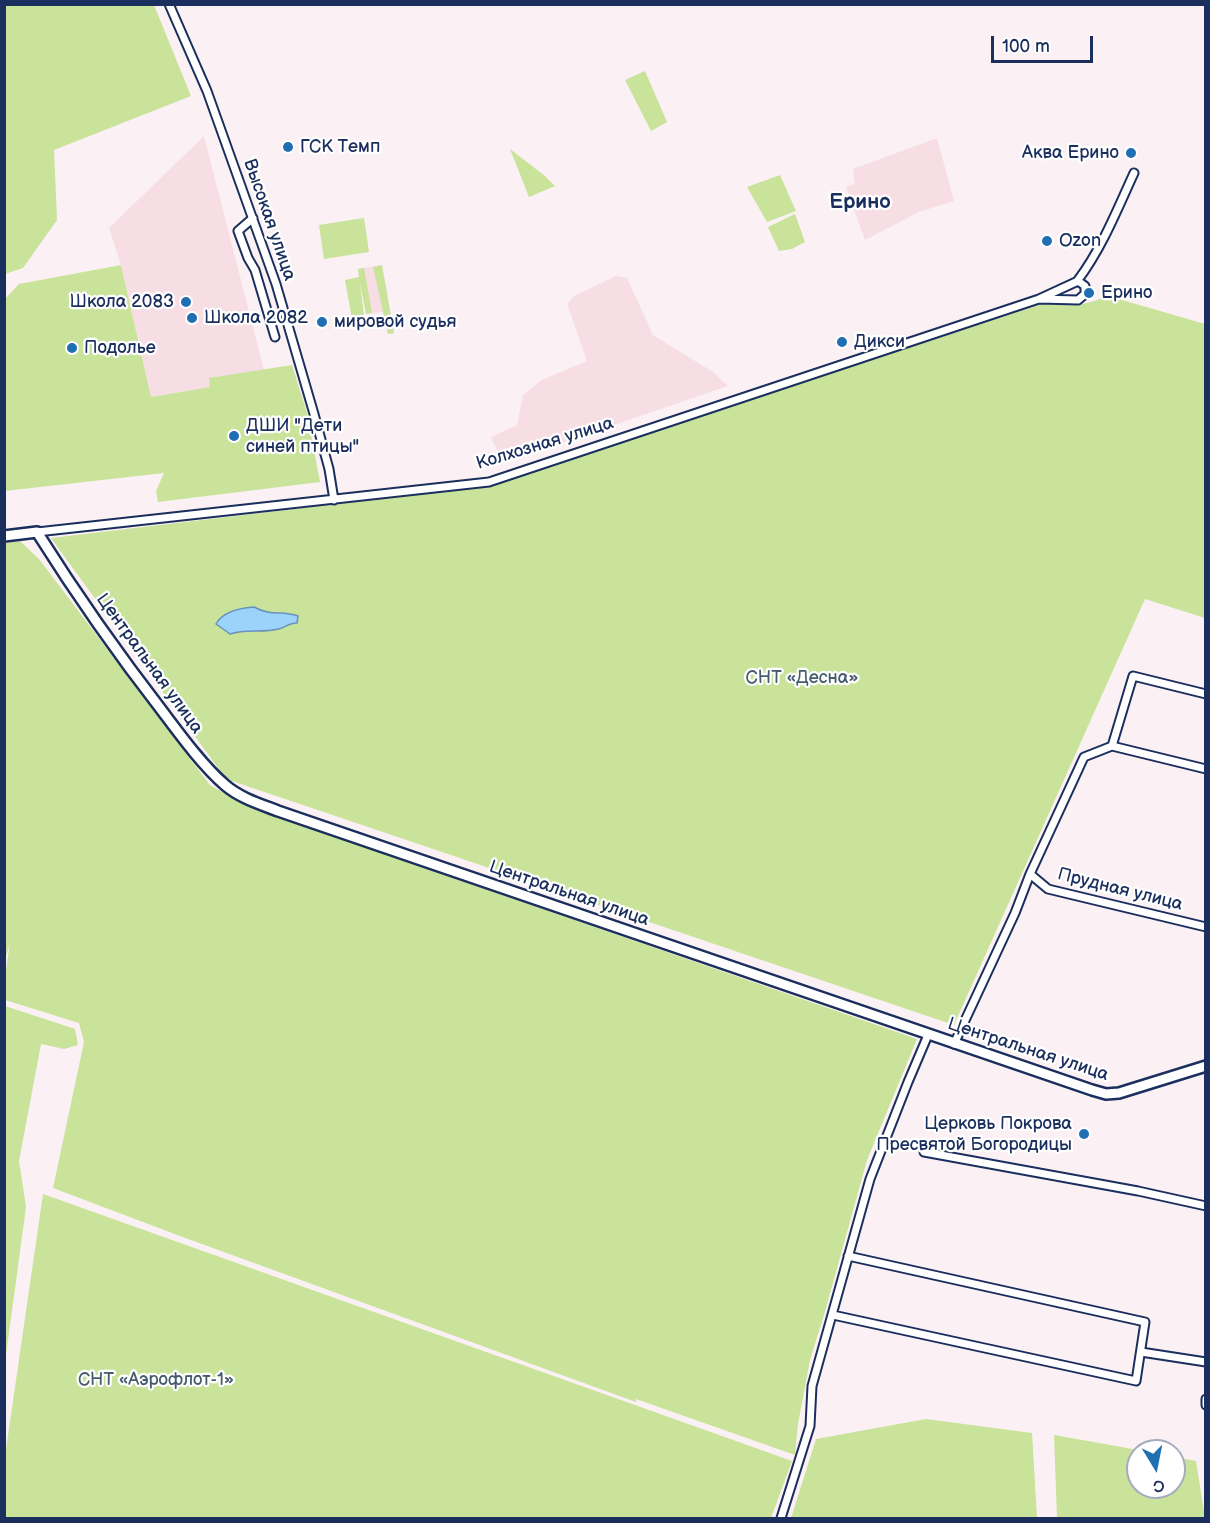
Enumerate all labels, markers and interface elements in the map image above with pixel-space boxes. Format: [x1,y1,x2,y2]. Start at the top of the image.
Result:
scale bar [994,24,1096,62]
text: 100 m [1002,36,1050,57]
place label: ГСК Темп [300,136,380,158]
marker: ГСК Темп [281,140,295,154]
place label: Аква Ерино [1022,142,1119,164]
marker: Аква Ерино [1124,146,1138,160]
street label: Высокая улица [238,156,300,284]
district label: Ерино [829,190,891,216]
place label: Ozon [1059,230,1101,252]
marker: Ozon [1040,234,1054,248]
place label: Ерино [1101,282,1152,304]
marker: Ерино [1082,286,1096,300]
place label: Школа 2083 [70,291,174,313]
marker: Школа 2083 [179,295,193,309]
place label: Школа 2082 [204,307,308,329]
marker: Школа 2082 [185,311,199,325]
place label: мировой судья [334,311,456,333]
marker: мировой судья [315,315,329,329]
place label: Дикси [854,331,905,353]
marker: Дикси [835,335,849,349]
place label: Подолье [84,337,156,359]
marker: Подолье [65,341,79,355]
street label: Колхозная улица [474,413,616,475]
place label: ДШИ "Дети синей птицы" [246,415,359,458]
marker: ДШИ "Дети синей птицы" [227,429,241,443]
street label: Центральная улица [91,590,207,738]
park label: СНТ «Десна» [746,667,858,689]
street label: Центральная улица [486,856,652,932]
street label: Прудная улица [1055,864,1185,916]
street label: Центральная улица [945,1014,1111,1086]
place label: Церковь Покрова Пресвятой Богородицы [876,1113,1072,1156]
marker: Церковь Покрова Пресвятой Богородицы [1077,1127,1091,1141]
park label: СНТ «Аэрофлот-1» [78,1369,234,1391]
north arrow [1126,1439,1186,1499]
text: С [1152,1475,1166,1496]

